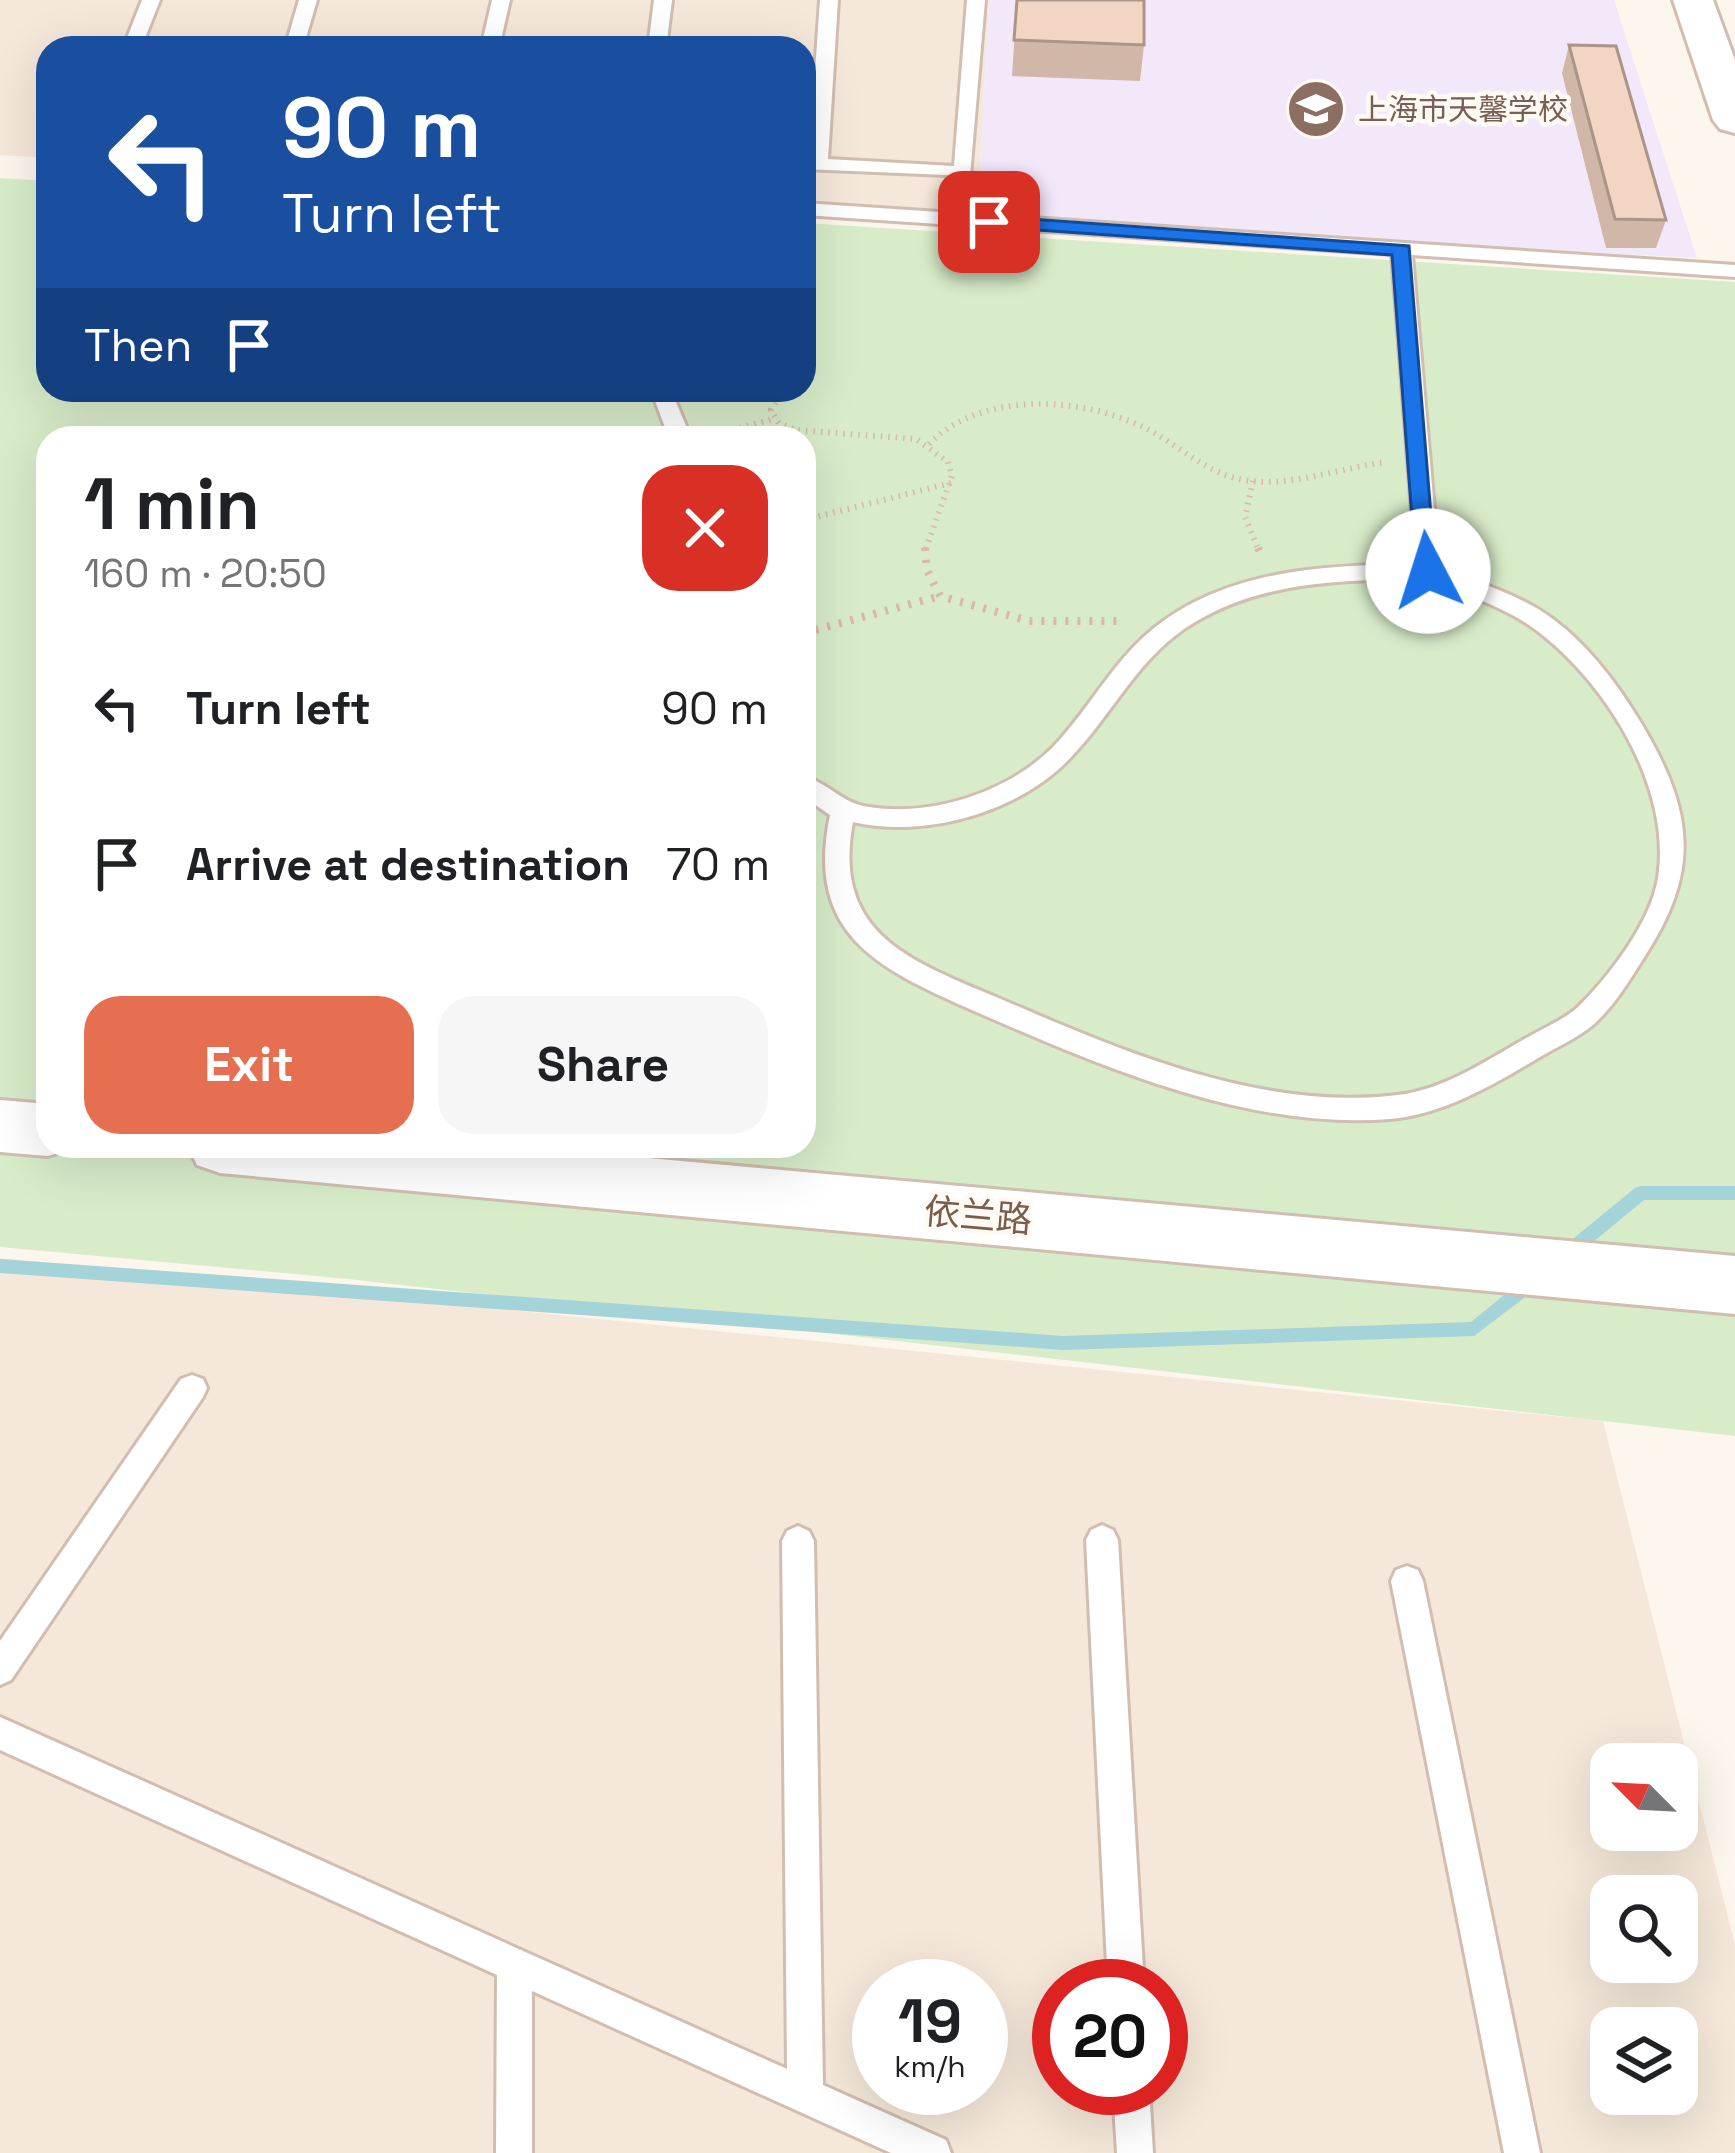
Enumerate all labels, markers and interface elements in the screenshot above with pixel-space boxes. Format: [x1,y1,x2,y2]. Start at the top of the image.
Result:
text: 90 m [282,74,481,182]
school or university icon: 上海市天馨学校 [1285,78,1347,140]
icon: left [84,84,240,240]
place label: 上海市天馨学校 [1358,90,1568,129]
pin [938,171,1040,273]
text: Turn left [282,179,502,248]
icon: arrive [956,189,1022,255]
icon: arrive [216,312,282,378]
text: Then [84,317,192,374]
text: 1 min [84,458,260,550]
button: close [642,465,768,591]
position arrow [1365,508,1491,634]
text: 160 m · 20:50 [84,549,327,598]
icon: left [84,675,150,741]
text: Turn left [186,680,371,737]
text: 90 m [661,680,768,737]
icon: arrive [84,831,150,897]
text: Arrive at destination [186,836,630,893]
text: 70 m [666,836,770,893]
button: Exit [84,996,414,1134]
button: Share [438,996,768,1134]
street label: 依兰路 [922,1188,1034,1244]
north arrow [1590,1743,1698,1851]
map controls [1590,1743,1698,2115]
button: search [1590,1875,1698,1983]
speed limit sign: 20 [1032,1959,1188,2115]
text: 19 [898,1983,962,2060]
button: layers [1590,2007,1698,2115]
text: km/h [894,2047,966,2086]

